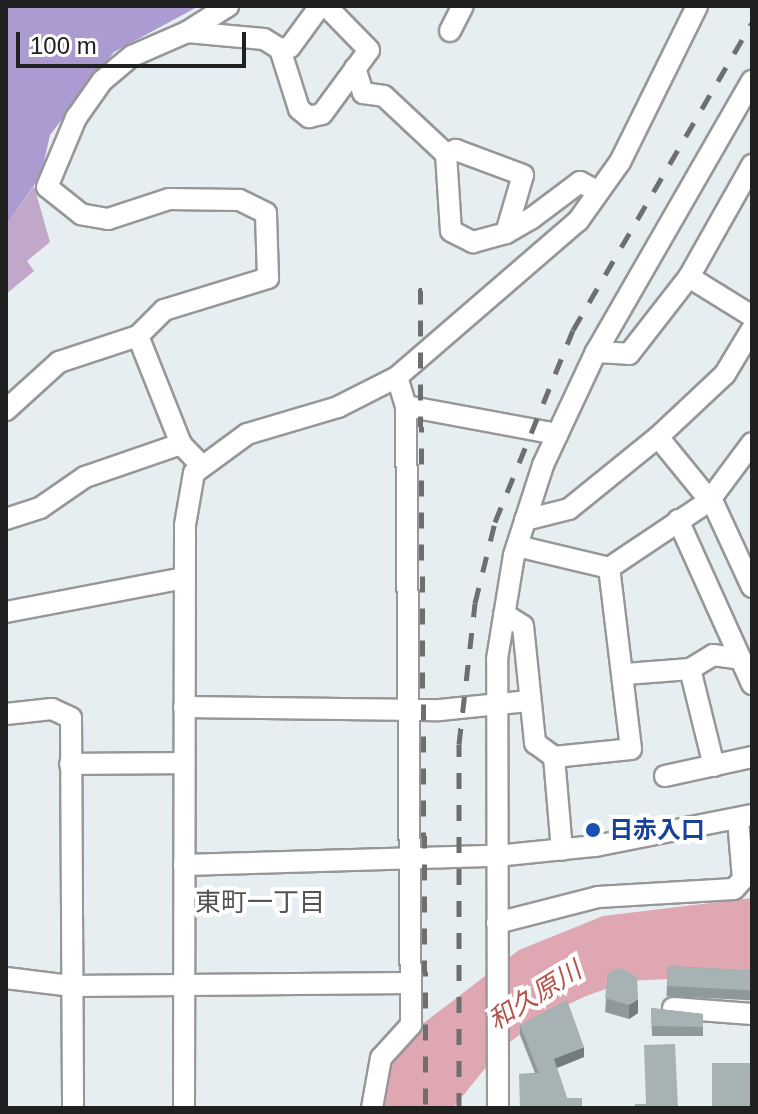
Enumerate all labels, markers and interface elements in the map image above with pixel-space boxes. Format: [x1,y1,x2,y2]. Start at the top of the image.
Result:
scale bar [20,16,250,66]
text: 100 m [30,32,97,59]
place label: 日赤入口 [609,816,705,844]
marker: 日赤入口 [584,821,602,839]
district label: 東町一丁目 [195,887,325,919]
water label: 和久原川 [483,955,587,1037]

